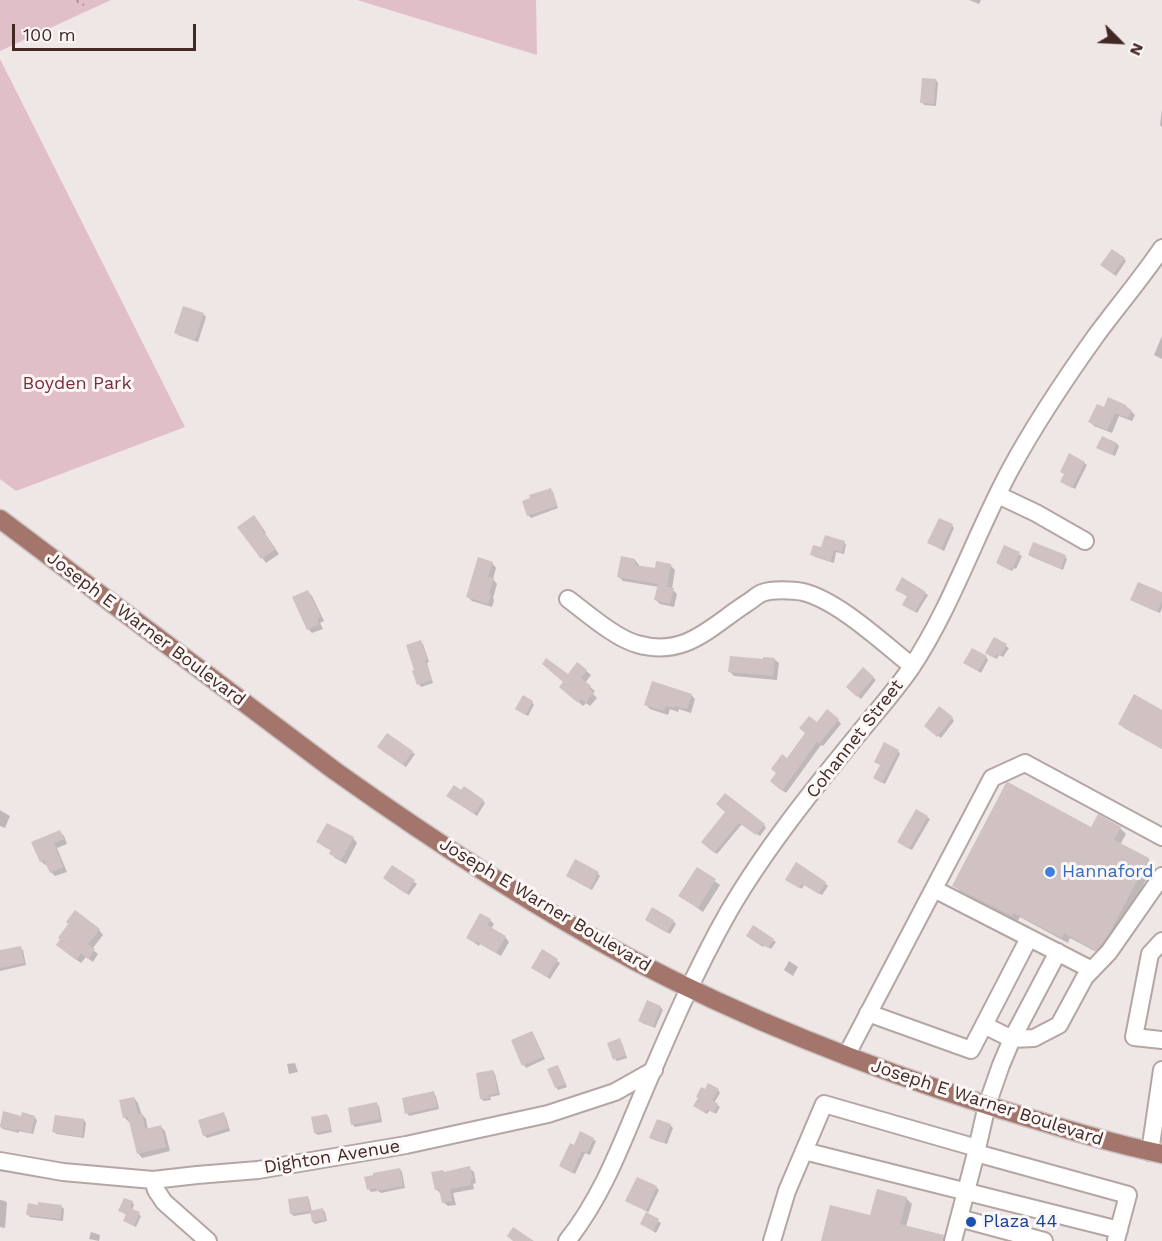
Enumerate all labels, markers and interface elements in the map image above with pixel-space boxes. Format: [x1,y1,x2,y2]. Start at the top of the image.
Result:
scale bar [15,12,200,50]
north arrow [1090,12,1150,72]
text: 100 m [23,24,76,45]
text: N [1126,40,1148,59]
park label: Boyden Park [22,373,132,395]
street label: Joseph E Warner Boulevard [42,547,250,711]
street label: Cohannet Street [802,675,908,803]
street label: Joseph E Warner Boulevard [435,833,655,977]
place label: Hannaford [1062,861,1154,883]
marker: Hannaford [1043,865,1057,879]
street label: Joseph E Warner Boulevard [868,1055,1106,1151]
street label: Dighton Avenue [262,1136,402,1178]
place label: Plaza 44 [983,1211,1058,1233]
marker: Plaza 44 [964,1215,978,1229]

